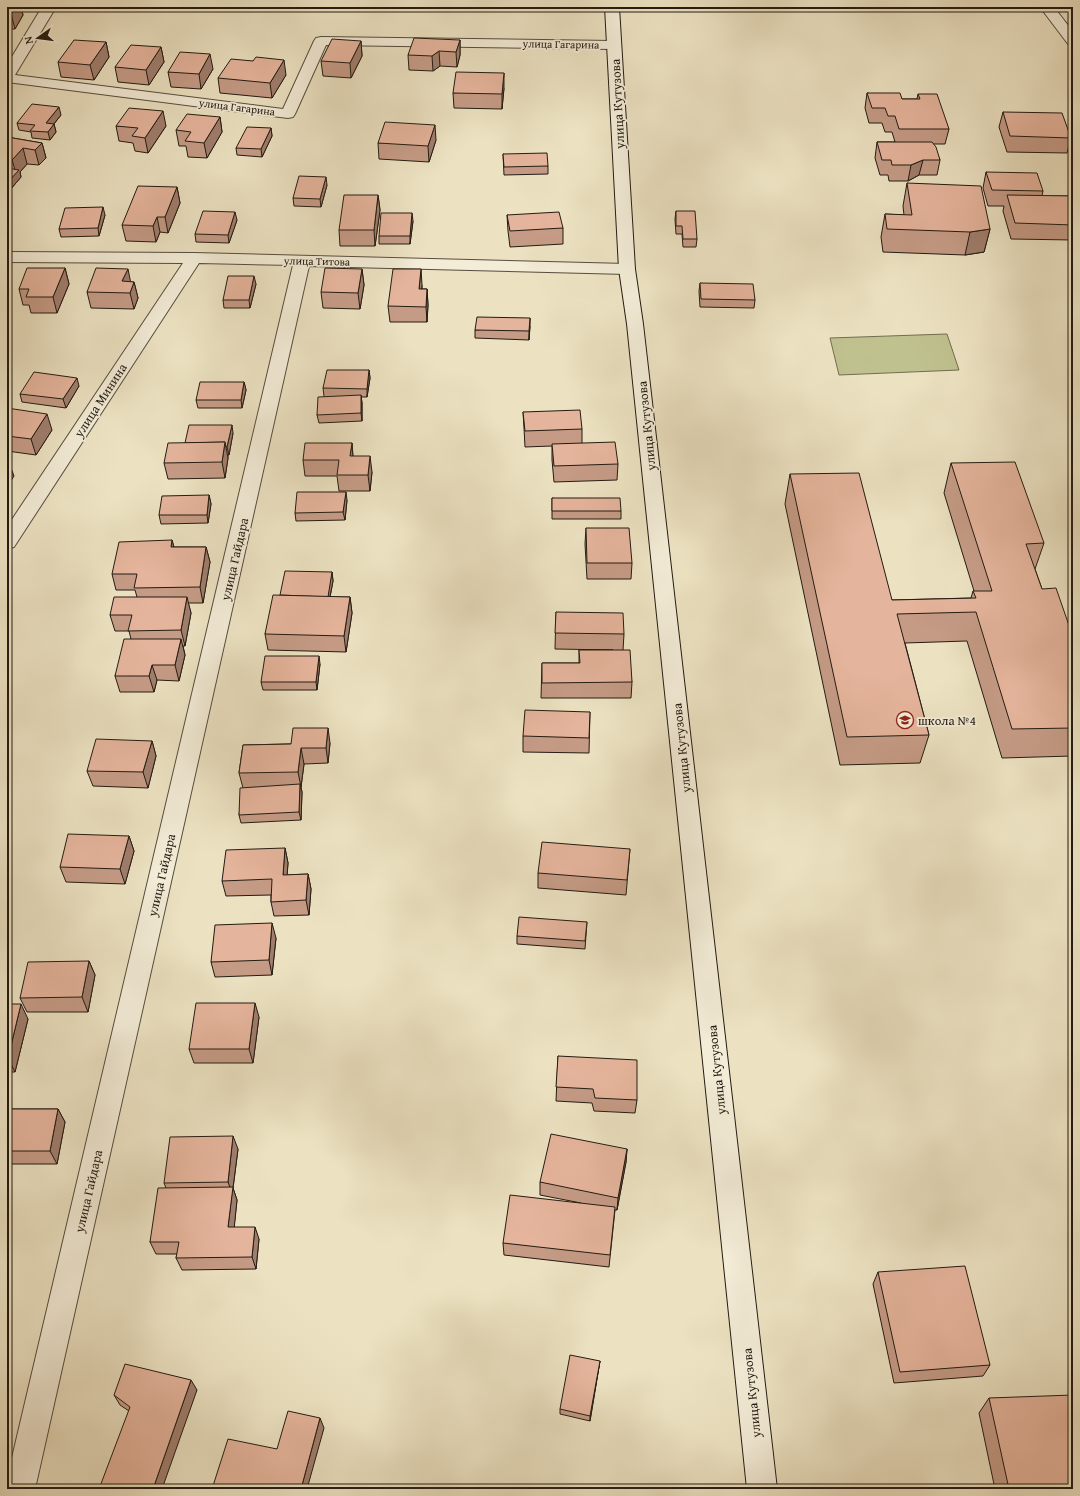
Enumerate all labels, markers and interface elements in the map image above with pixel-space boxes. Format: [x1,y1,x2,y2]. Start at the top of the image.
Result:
north arrow [18,18,58,58]
text: N [19,34,37,46]
street label: улица Гагарина [522,35,600,53]
street label: улица Кутузова [606,58,629,151]
street label: улица Гагарина [197,94,277,120]
street label: улица Титова [283,252,351,270]
street label: улица Минина [69,359,132,442]
street label: улица Кутузова [632,379,661,473]
street label: улица Гайдара [215,515,253,603]
street label: улица Кутузова [667,701,696,795]
school or university icon: школа №4 [895,710,915,730]
place label: школа №4 [918,711,976,730]
street label: улица Гайдара [142,831,180,919]
street label: улица Кутузова [702,1023,731,1117]
street label: улица Гайдара [69,1147,107,1235]
street label: улица Кутузова [737,1346,766,1440]

